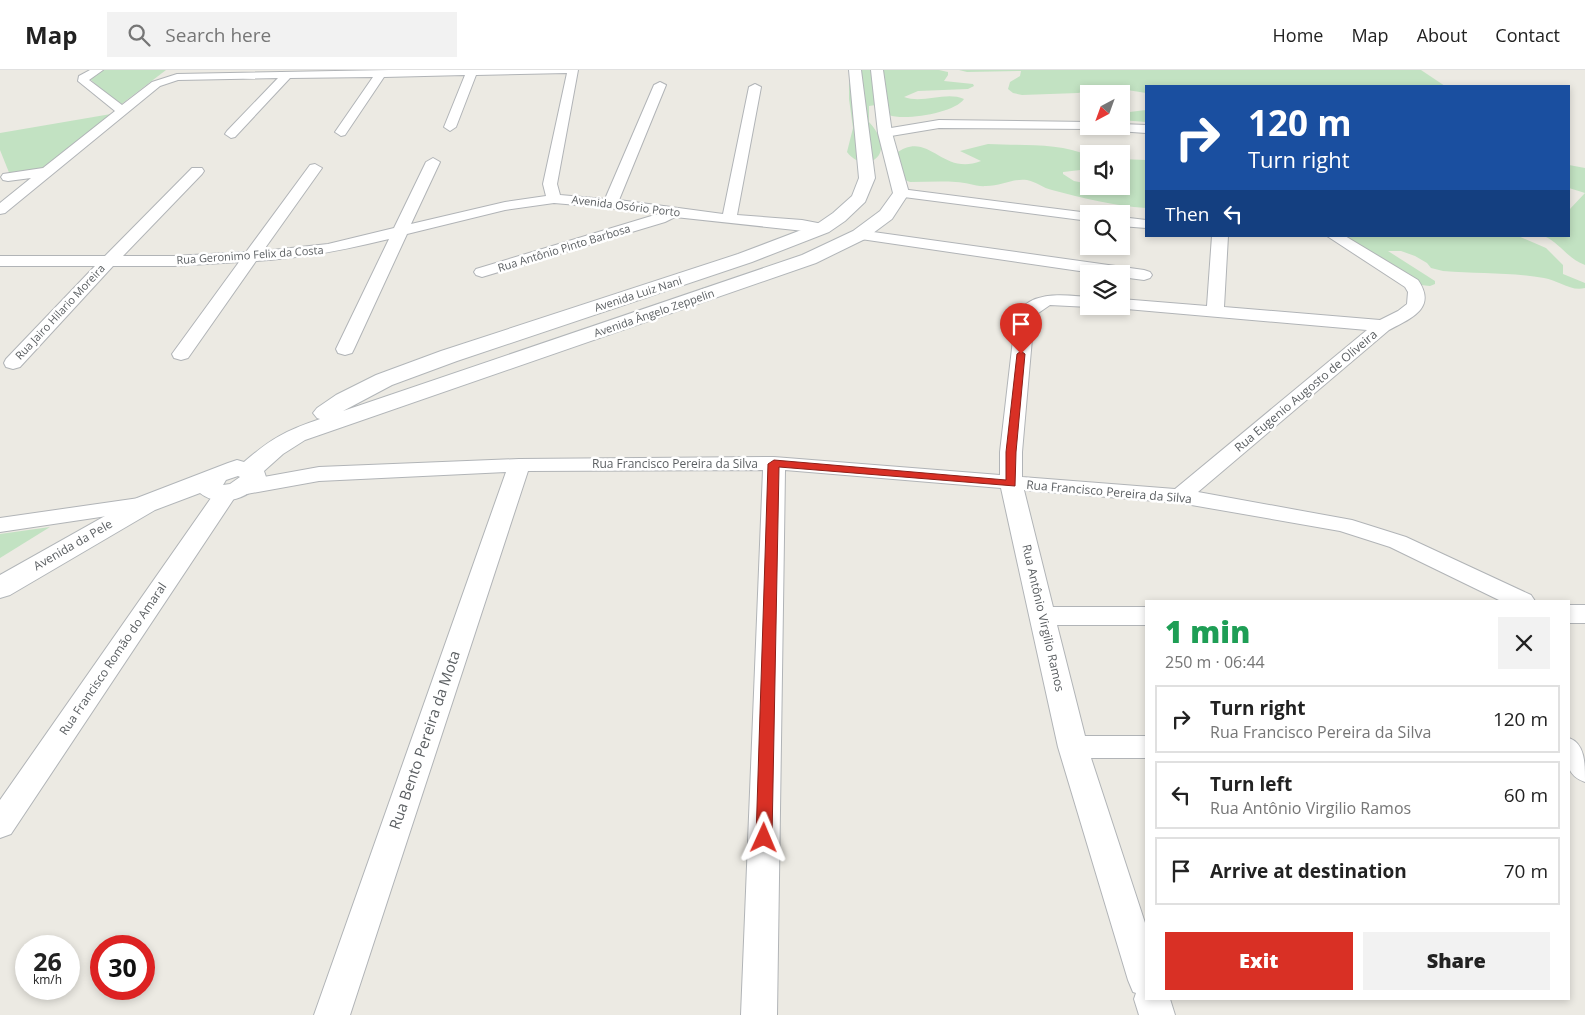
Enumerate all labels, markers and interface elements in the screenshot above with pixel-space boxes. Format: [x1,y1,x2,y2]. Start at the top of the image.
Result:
search box [107,12,457,57]
text: Map [25,18,77,51]
icon: search [125,21,153,49]
text: Search here [165,22,271,48]
text: Home [1273,23,1323,47]
text: Map [1351,23,1389,47]
text: About [1417,23,1467,47]
text: Contact [1495,23,1560,47]
north arrow [1080,85,1130,135]
map controls [1080,85,1130,315]
text: 120 m [1248,99,1352,146]
icon: right [1165,105,1230,170]
text: Turn right [1248,144,1350,174]
button: sound [1080,145,1130,195]
street label: Avenida Osório Porto [571,191,682,220]
icon: left [1219,200,1247,228]
text: Then [1165,201,1209,227]
button: search [1080,205,1130,255]
street label: Rua Antônio Pinto Barbosa [496,220,632,275]
street label: Rua Geronimo Felix da Costa [176,242,324,267]
street label: Rua Jairo Hilario Moreira [11,261,108,363]
button: layers [1080,265,1130,315]
street label: Avenida Luiz Nani [592,272,683,315]
street label: Avenida Ângelo Zeppelin [592,285,716,340]
pin [1000,303,1042,354]
icon: arrive [1007,310,1035,338]
street label: Rua Eugenio Augosto de Oliveira [1231,326,1381,455]
street label: Rua Francisco Pereira da Silva [592,455,758,472]
street label: Rua Francisco Pereira da Silva [1026,476,1192,507]
street label: Avenida da Pele [30,515,116,574]
street label: Rua Antônio Virgilio Ramos [1018,542,1069,694]
street label: Rua Francisco Romão do Amaral [55,579,170,738]
text: 1 min [1165,611,1250,652]
button: close [1498,617,1550,669]
street label: Rua Bento Pereira da Mota [384,648,464,832]
text: 250 m · 06:44 [1165,651,1265,673]
text: Turn right [1210,695,1305,721]
icon: right [1167,705,1195,733]
text: 120 m [1493,706,1548,732]
text: Rua Francisco Pereira da Silva [1210,721,1431,743]
text: Turn left [1210,771,1292,797]
icon: left [1167,781,1195,809]
text: 60 m [1504,782,1548,808]
text: Rua Antônio Virgilio Ramos [1210,797,1411,819]
position arrow [737,811,789,863]
icon: arrive [1167,857,1195,885]
text: Arrive at destination [1210,858,1407,884]
text: 70 m [1504,858,1548,884]
button: Exit [1165,932,1353,990]
button: Share [1363,932,1550,990]
speed limit sign: 30 [90,935,155,1000]
text: 26 [33,944,62,978]
text: km/h [33,971,62,988]

